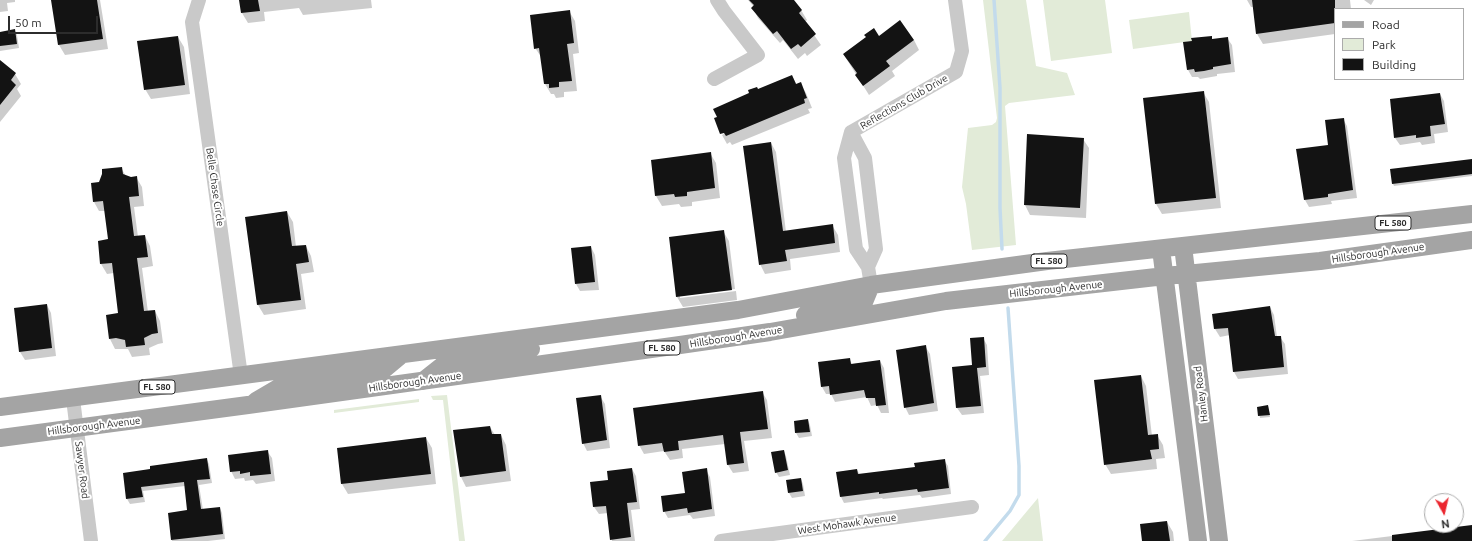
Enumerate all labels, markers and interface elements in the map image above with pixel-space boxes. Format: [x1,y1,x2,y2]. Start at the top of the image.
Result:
scale bar [10,8,100,34]
legend [1334,8,1464,80]
text: 50 m [15,16,42,29]
text: Road [1372,18,1400,31]
text: Park [1372,38,1396,51]
text: Building [1372,58,1416,71]
street label: Reflections Club Drive [858,72,950,132]
street label: Belle Chase Circle [204,147,226,227]
road number: FL 580 [1375,216,1411,230]
street label: Hillsborough Avenue [1331,241,1425,265]
road number: FL 580 [1031,254,1067,268]
street label: Hillsborough Avenue [1009,278,1103,300]
street label: Hillsborough Avenue [689,324,783,350]
road number: FL 580 [644,341,680,355]
street label: Hanley Road [1192,365,1210,423]
street label: Hillsborough Avenue [368,370,462,394]
road number: FL 580 [139,380,175,394]
street label: Hillsborough Avenue [47,414,141,438]
street label: Sawyer Road [73,441,91,499]
north arrow [1424,493,1464,533]
street label: West Mohawk Avenue [797,511,897,537]
text: N [1441,517,1450,530]

